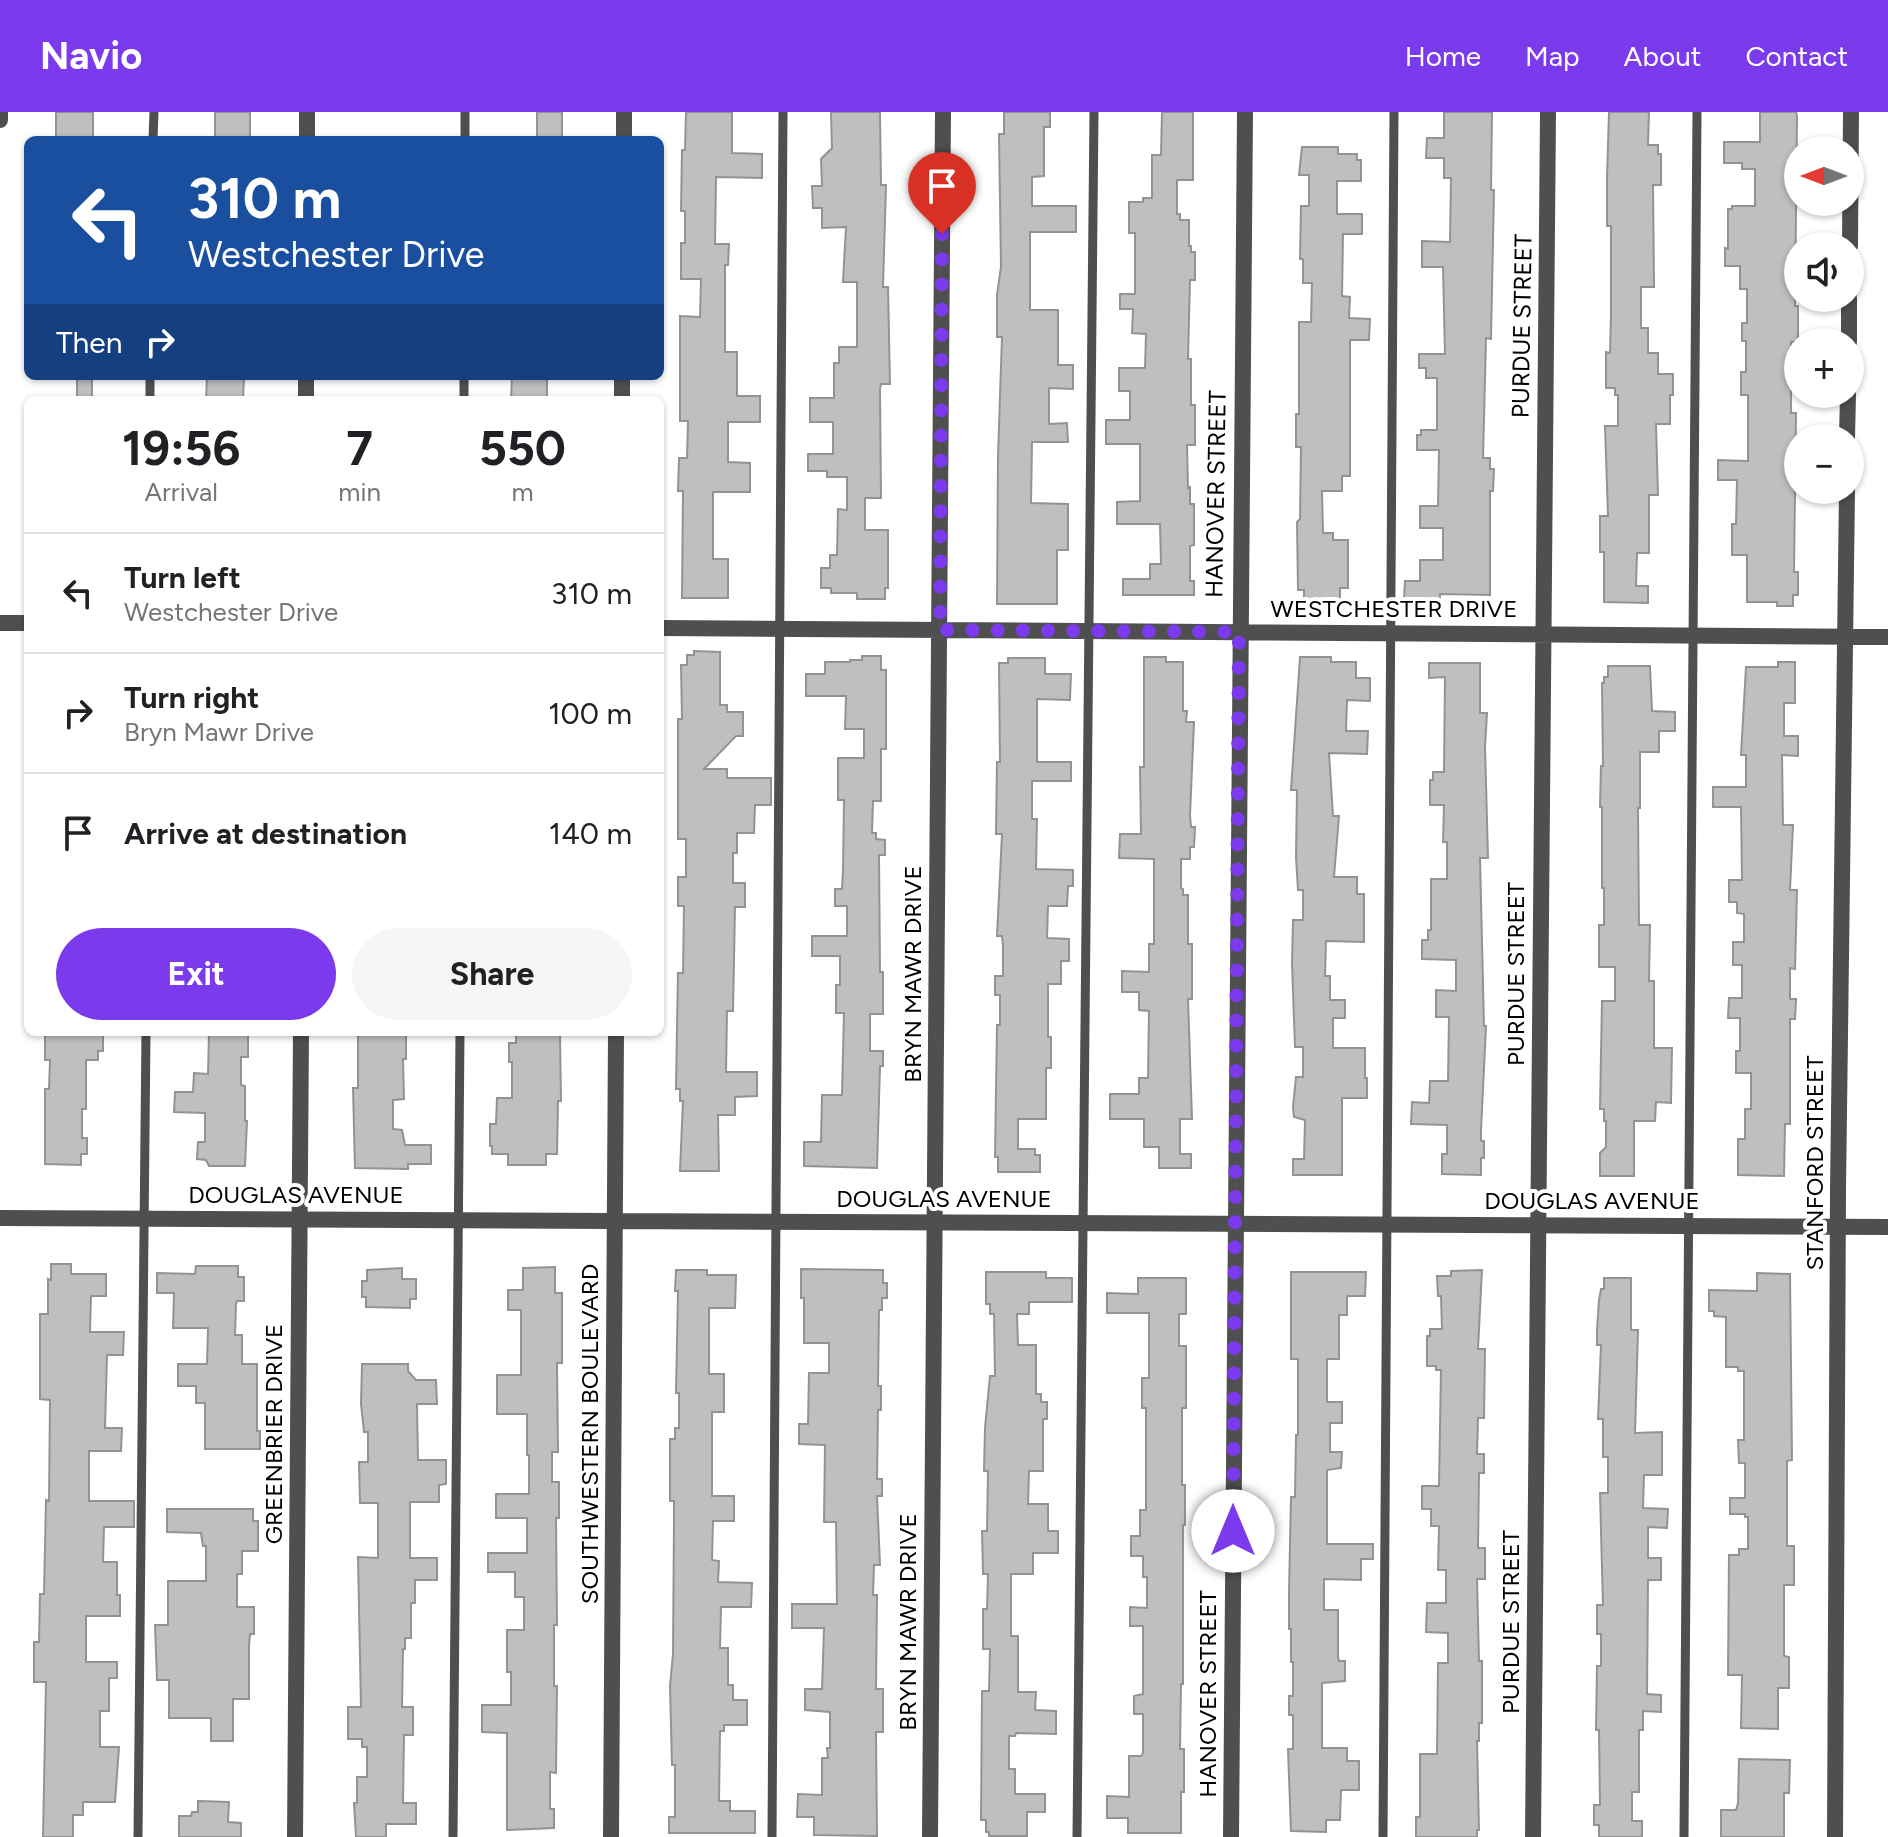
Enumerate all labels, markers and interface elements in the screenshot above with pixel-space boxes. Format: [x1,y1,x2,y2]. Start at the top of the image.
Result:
text: Navio [40,33,142,79]
text: Home [1405,39,1481,73]
text: Map [1525,39,1580,73]
text: About [1624,39,1701,73]
text: Contact [1745,39,1848,73]
north arrow [1784,136,1864,216]
map controls [1784,136,1864,504]
pin [908,152,976,234]
icon: arrive [920,164,964,208]
text: 310 m [188,165,341,232]
icon: left [56,168,160,272]
button: sound [1784,232,1864,312]
text: Westchester Drive [188,233,485,276]
street label: PURDUE STREET [1505,234,1538,418]
icon: right [138,320,182,364]
text: Then [56,324,122,361]
button: + [1784,328,1864,408]
street label: HANOVER STREET [1199,390,1232,598]
text: 19:56 [122,419,240,477]
text: 7 [346,419,373,477]
text: 550 [479,419,566,477]
button: − [1784,424,1864,504]
text: Arrival [144,476,218,508]
text: min [338,476,381,508]
text: m [511,476,534,508]
text: Turn left [124,559,241,596]
icon: left [56,571,100,615]
text: 310 m [551,575,632,612]
street label: WESTCHESTER DRIVE [1271,594,1517,623]
text: Westchester Drive [124,596,338,628]
text: Turn right [124,679,259,716]
icon: right [56,691,100,735]
text: 100 m [548,695,632,732]
text: Bryn Mawr Drive [124,716,314,748]
icon: arrive [56,811,100,855]
text: Arrive at destination [124,815,407,852]
text: 140 m [549,815,632,852]
street label: BRYN MAWR DRIVE [898,865,927,1083]
street label: PURDUE STREET [1501,882,1530,1066]
button: Exit [56,928,336,1020]
button: Share [352,928,632,1020]
street label: STANFORD STREET [1800,1056,1829,1270]
street label: DOUGLAS AVENUE [188,1180,404,1209]
street label: DOUGLAS AVENUE [836,1184,1052,1213]
street label: DOUGLAS AVENUE [1484,1186,1700,1215]
street label: SOUTHWESTERN BOULEVARD [575,1264,604,1604]
street label: GREENBRIER DRIVE [259,1324,288,1544]
position arrow [1191,1489,1275,1573]
street label: BRYN MAWR DRIVE [893,1513,922,1731]
street label: PURDUE STREET [1496,1530,1525,1714]
street label: HANOVER STREET [1193,1590,1222,1798]

